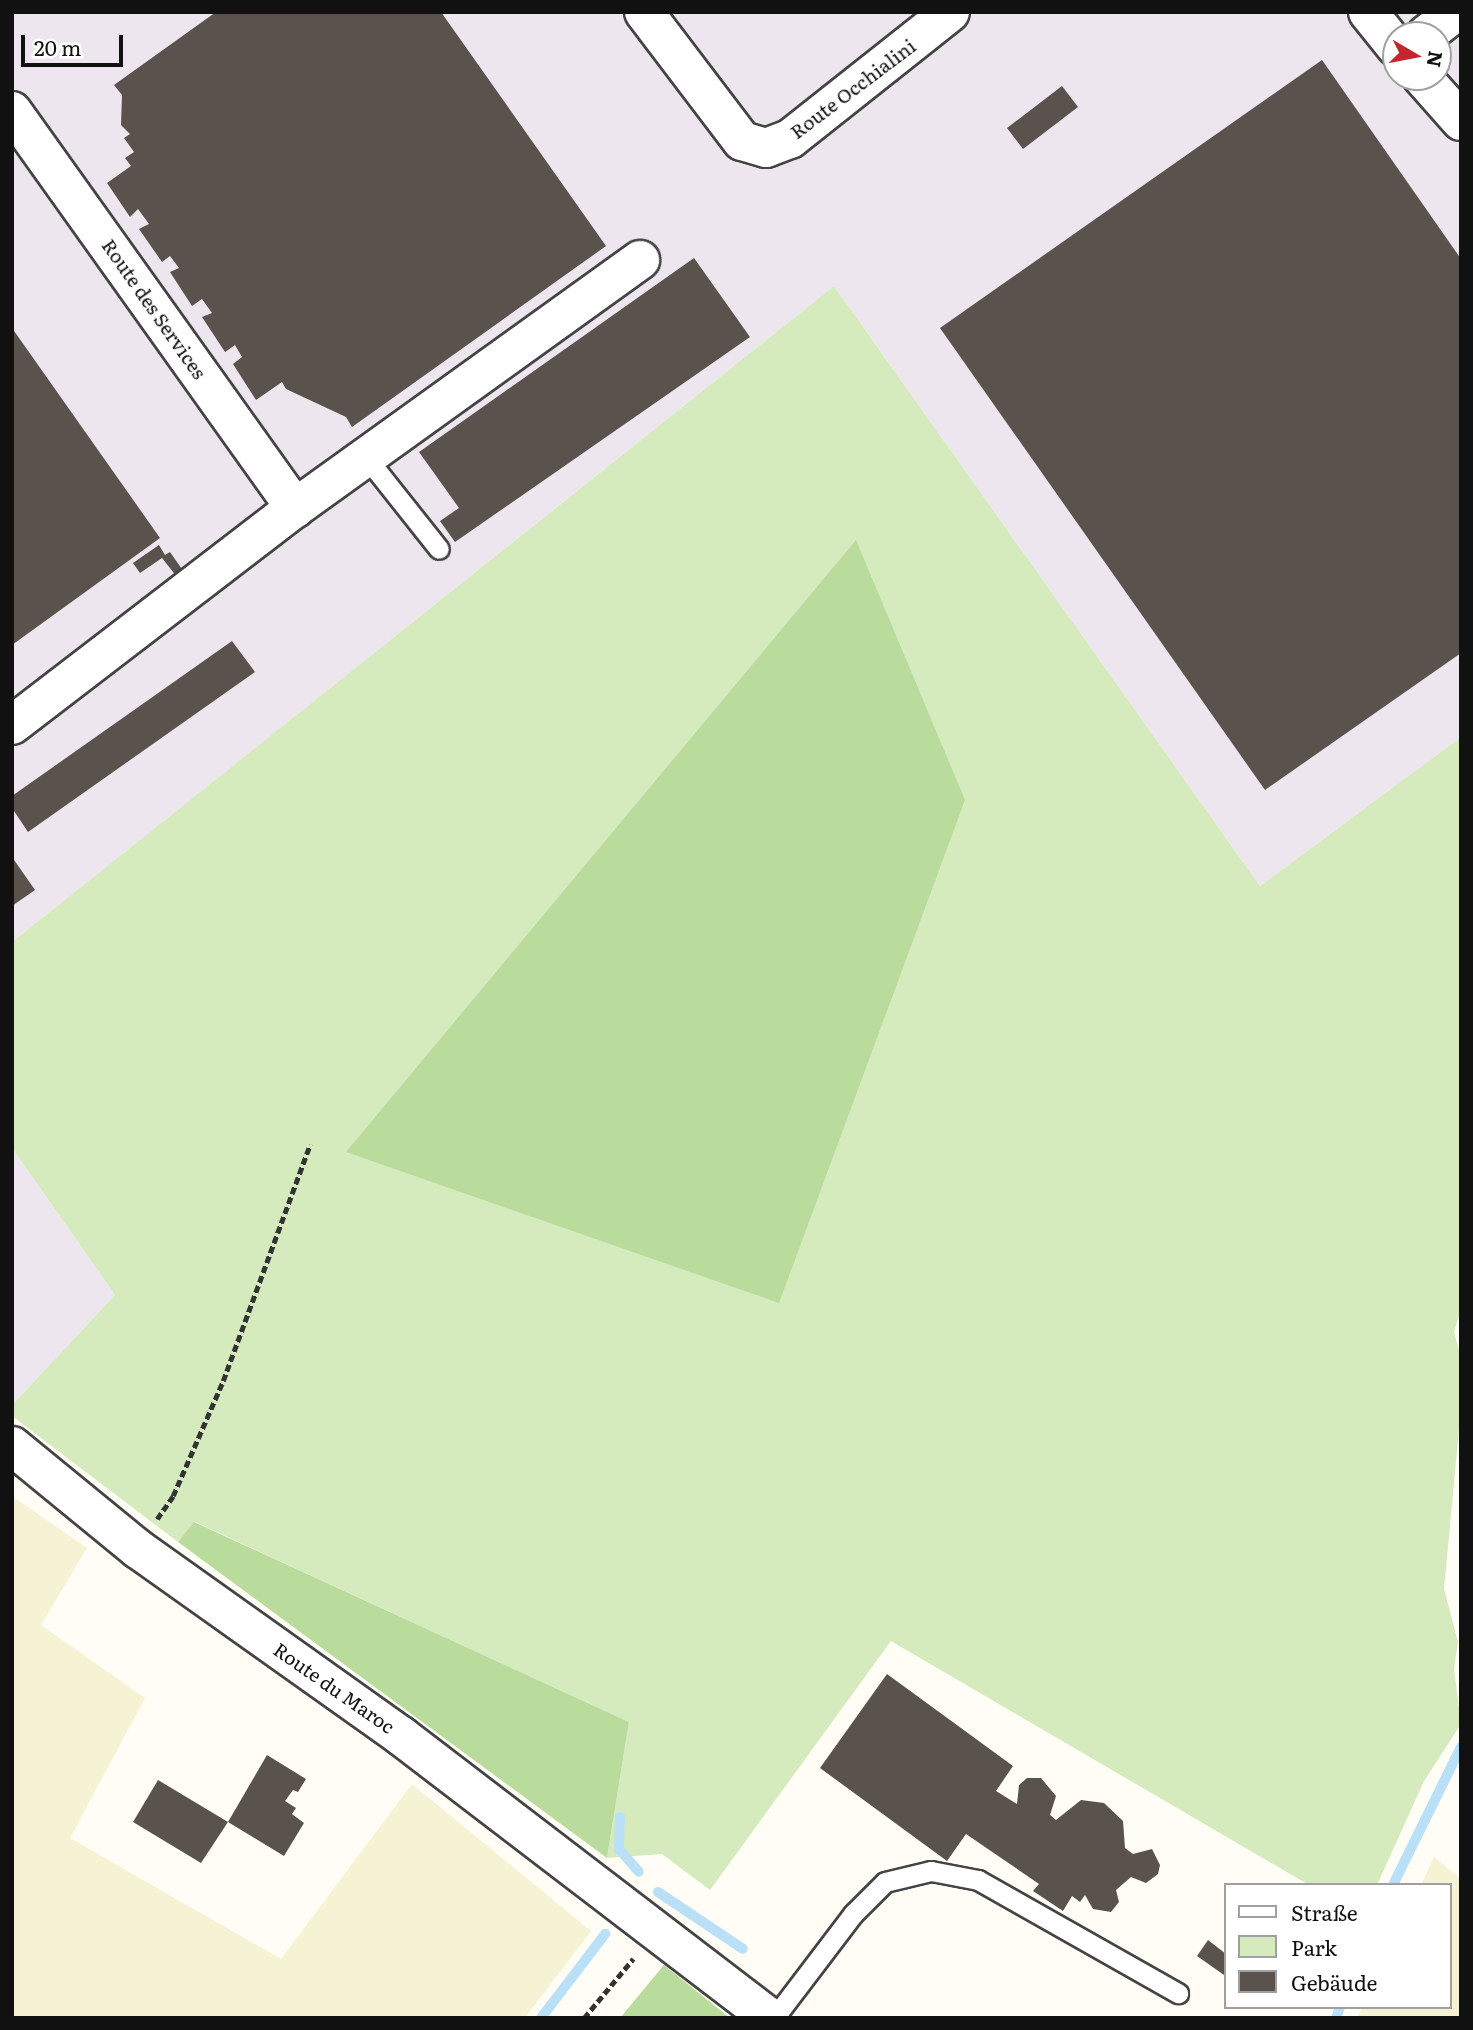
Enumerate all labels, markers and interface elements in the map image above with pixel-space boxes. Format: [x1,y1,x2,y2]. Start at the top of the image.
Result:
scale bar [24,21,126,65]
north arrow [1382,21,1452,91]
text: 20 m [34,31,81,62]
street label: Route Occhialini [786,34,920,144]
text: N [1421,49,1451,70]
street label: Route des Services [97,235,211,383]
street label: Route du Maroc [269,1638,399,1738]
legend [1224,1883,1452,2009]
text: Straße [1291,1896,1358,1927]
text: Park [1291,1931,1337,1962]
text: Gebäude [1291,1966,1377,1997]

